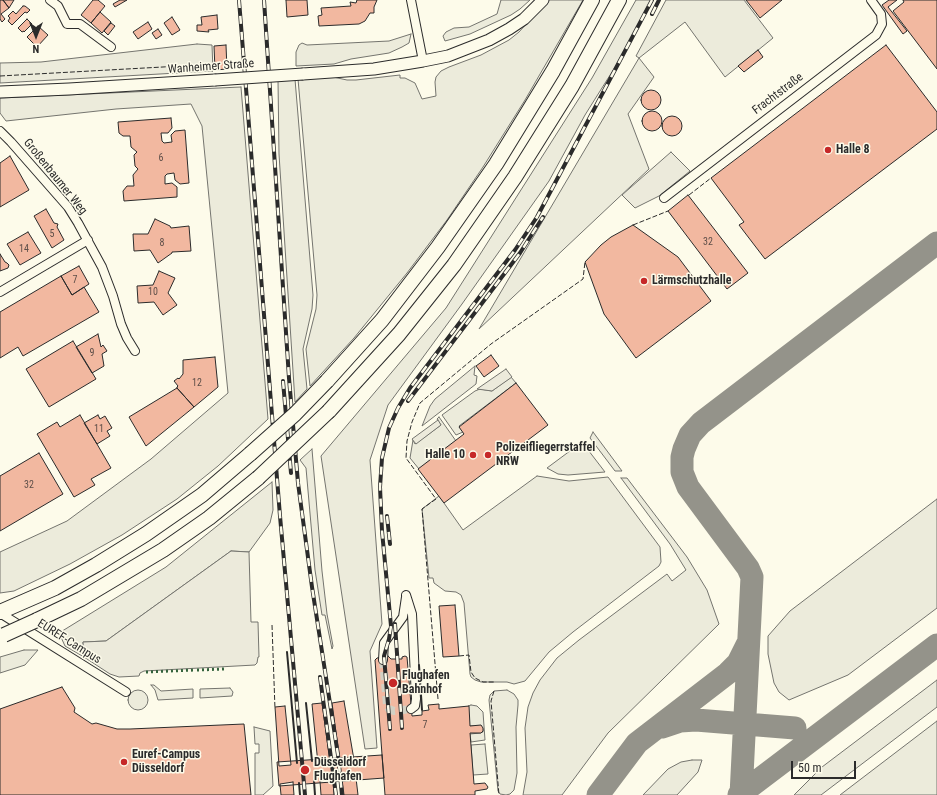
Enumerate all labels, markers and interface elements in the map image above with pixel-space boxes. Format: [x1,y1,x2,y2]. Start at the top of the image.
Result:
north arrow [16,16,56,56]
text: N [33,42,39,55]
street label: Wanheimer Straße [167,57,255,77]
street label: Frachtstraße [750,70,806,118]
street label: Großenbaumer Weg [20,136,90,218]
place label: Halle 8 [836,143,870,157]
marker: Halle 8 [823,145,833,155]
house number: 6 [159,152,163,164]
house number: 5 [50,228,54,240]
house number: 32 [703,236,713,248]
house number: 8 [160,237,164,249]
house number: 14 [19,243,29,255]
house number: 7 [73,274,77,286]
place label: Lärmschutzhalle [652,274,732,288]
marker: Lärmschutzhalle [639,276,649,286]
house number: 10 [148,286,158,298]
house number: 9 [90,347,94,359]
house number: 12 [192,377,202,389]
house number: 11 [94,423,104,435]
place label: Polizeifliegerrstaffel NRW [496,441,595,469]
place label: Halle 10 [425,448,465,462]
marker: Halle 10 [468,450,478,460]
marker: Polizeifliegerrstaffel NRW [483,450,493,460]
house number: 32 [24,479,34,491]
street label: EUREF-Campus [34,617,104,667]
place label: Flughafen Bahnhof [402,669,450,697]
marker: Flughafen Bahnhof [387,677,399,689]
house number: 7 [423,719,427,731]
place label: Euref-Campus Düsseldorf [132,748,200,776]
scale bar [793,753,858,779]
place label: Düsseldorf Flughafen [314,756,366,784]
marker: Euref-Campus Düsseldorf [119,757,129,767]
text: 50 m [798,761,822,775]
marker: Düsseldorf Flughafen [299,764,311,776]

